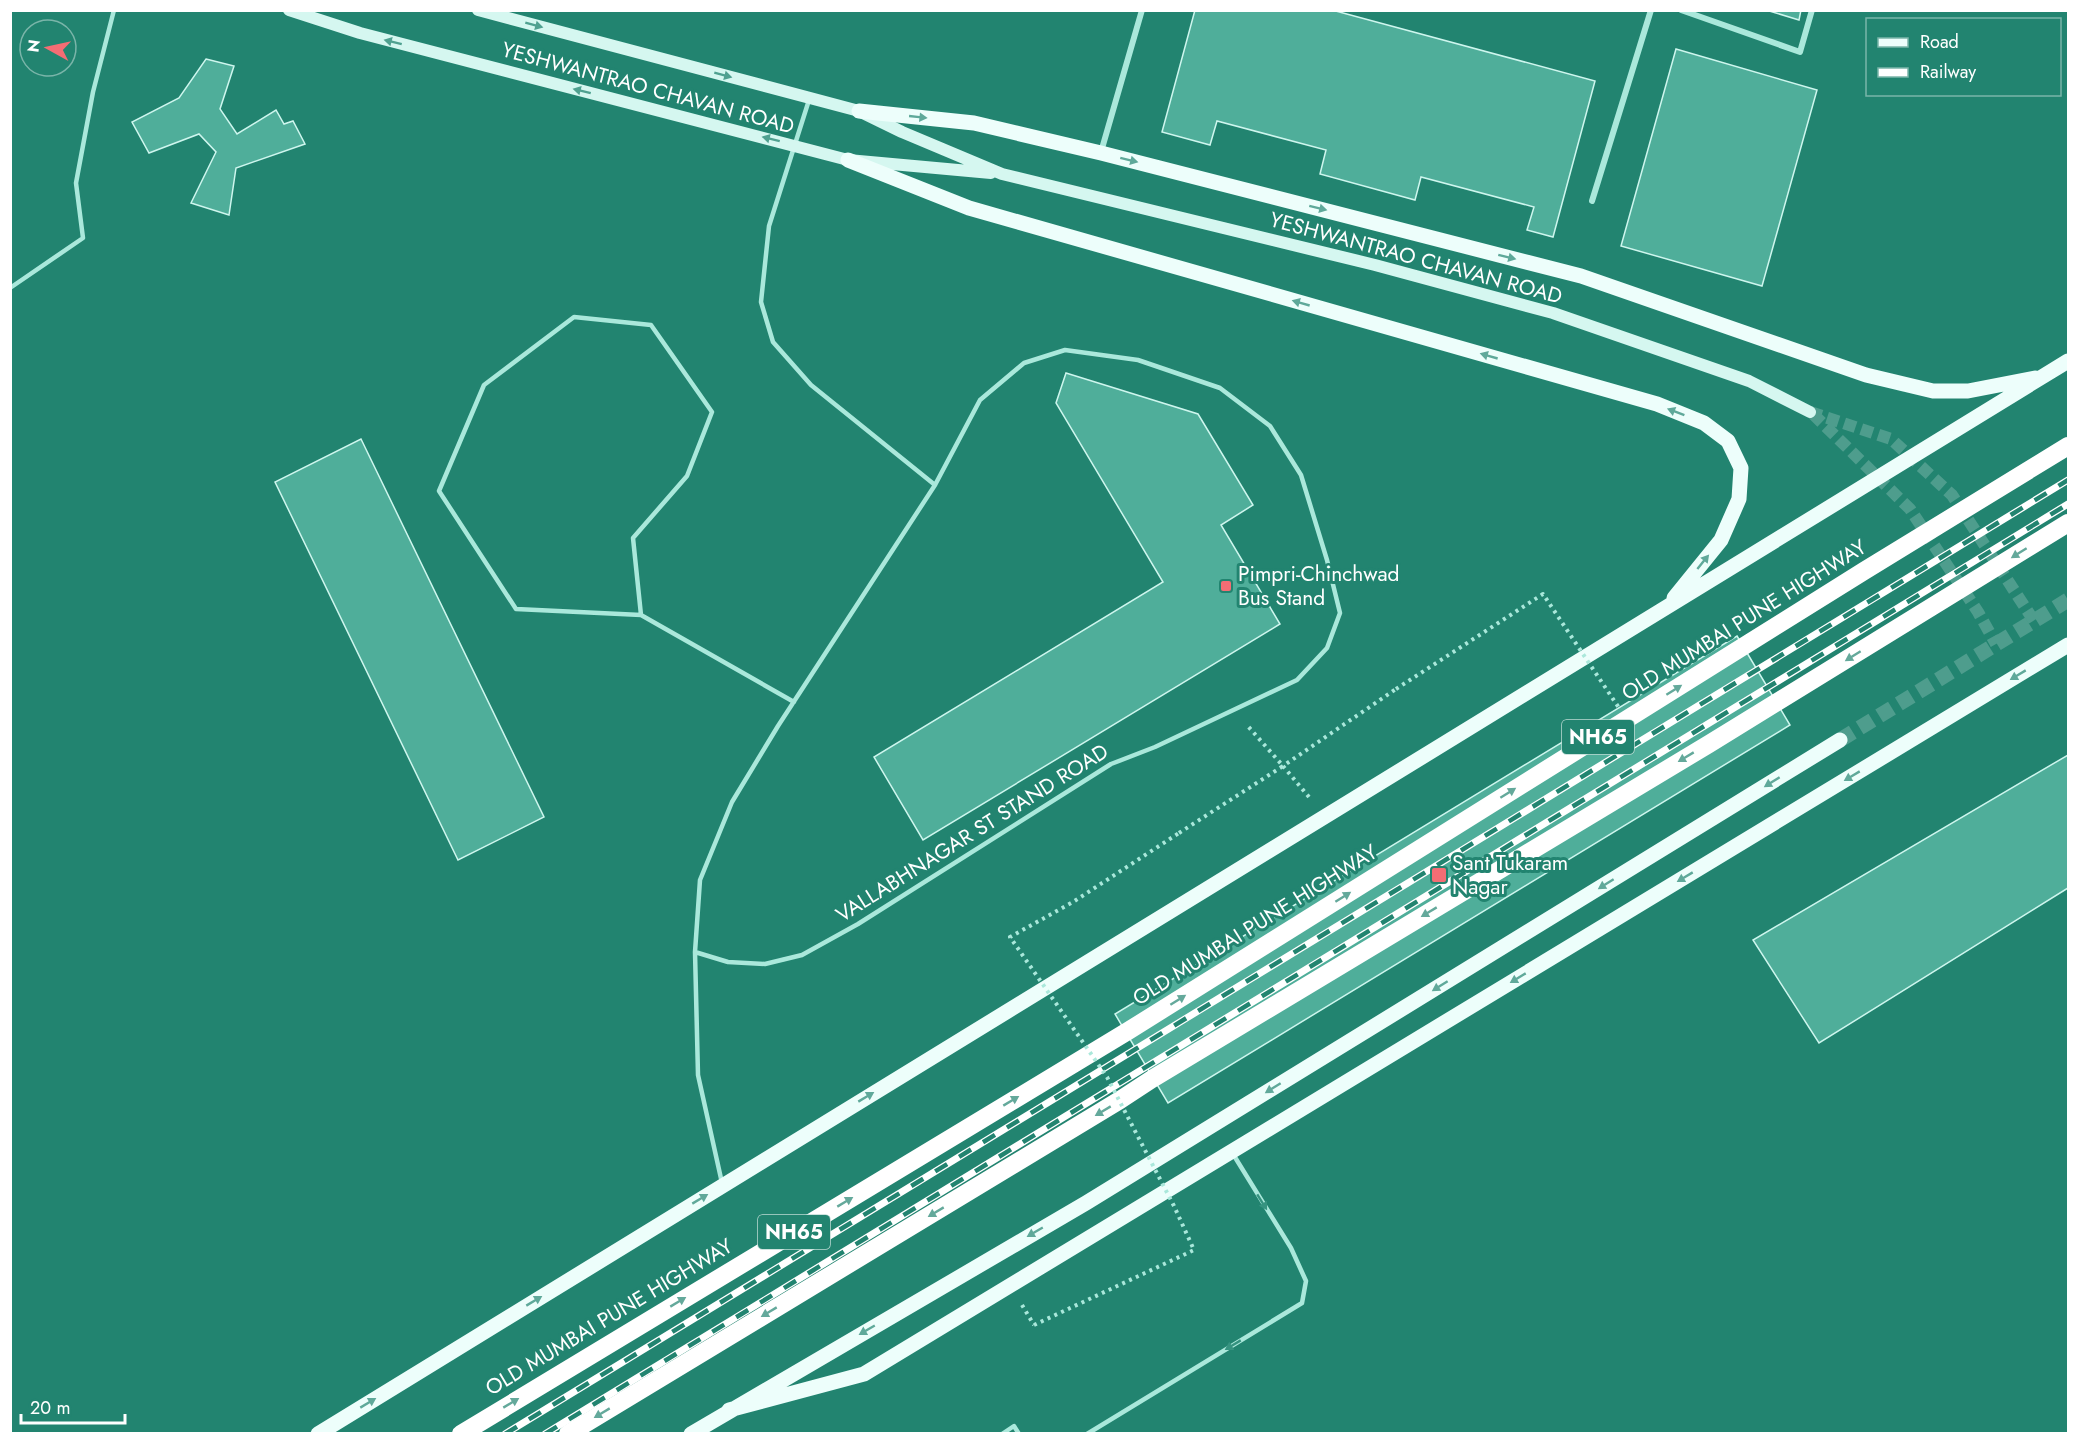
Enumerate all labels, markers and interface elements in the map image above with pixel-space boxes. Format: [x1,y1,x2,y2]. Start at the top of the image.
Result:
north arrow [18,18,78,78]
legend [1866,18,2061,96]
one-way arrow [525,21,543,31]
text: Road [1920,29,1959,55]
street label: YESHWANTRAO CHAVAN ROAD [498,34,798,142]
one-way arrow [384,37,402,46]
text: N [21,38,46,54]
text: Railway [1920,59,1976,85]
one-way arrow [714,70,732,80]
one-way arrow [573,85,591,95]
one-way arrow [908,112,927,122]
one-way arrow [762,134,780,144]
one-way arrow [1120,156,1138,165]
street label: YESHWANTRAO CHAVAN ROAD [1266,204,1566,312]
one-way arrow [1309,204,1327,214]
one-way arrow [1498,252,1516,262]
one-way arrow [1292,298,1310,307]
one-way arrow [1480,351,1498,361]
one-way arrow [1666,406,1684,416]
street label: OLD MUMBAI PUNE HIGHWAY [1616,532,1872,708]
one-way arrow [2011,548,2027,559]
one-way arrow [1696,555,1709,570]
place label: Pimpri-Chinchwad Bus Stand [1238,559,1400,613]
marker: Pimpri-Chinchwad Bus Stand [1219,579,1233,593]
one-way arrow [1845,650,1861,661]
one-way arrow [2010,670,2026,681]
one-way arrow [1666,684,1682,695]
road number: NH65 [1562,720,1634,754]
street label: VALLABHNAGAR ST STAND ROAD [830,737,1114,929]
one-way arrow [1678,752,1694,763]
one-way arrow [1844,771,1860,782]
one-way arrow [1764,776,1780,787]
one-way arrow [1500,788,1517,799]
street label: OLD MUMBAI PUNE HIGHWAY [1127,837,1383,1013]
place label: Sant Tukaram Nagar [1452,848,1568,902]
marker: Sant Tukaram Nagar [1430,866,1448,884]
one-way arrow [1677,872,1693,883]
one-way arrow [1598,878,1614,889]
one-way arrow [1335,891,1351,902]
one-way arrow [1420,907,1437,917]
one-way arrow [1510,973,1526,984]
one-way arrow [1432,980,1448,991]
one-way arrow [1170,995,1186,1006]
one-way arrow [1265,1082,1281,1093]
one-way arrow [858,1092,874,1103]
one-way arrow [1003,1095,1019,1106]
one-way arrow [1095,1105,1111,1116]
one-way arrow [1257,1193,1268,1210]
one-way arrow [692,1194,708,1205]
one-way arrow [836,1196,853,1207]
one-way arrow [928,1206,944,1217]
road number: NH65 [758,1215,830,1249]
one-way arrow [1026,1227,1043,1237]
street label: OLD MUMBAI PUNE HIGHWAY [480,1231,738,1403]
one-way arrow [526,1296,542,1307]
one-way arrow [670,1297,686,1308]
one-way arrow [761,1307,777,1318]
one-way arrow [858,1325,875,1335]
one-way arrow [1225,1340,1241,1351]
scale bar [21,1387,124,1425]
text: 20 m [30,1395,70,1421]
one-way arrow [359,1397,376,1408]
one-way arrow [503,1398,519,1409]
one-way arrow [594,1408,610,1419]

